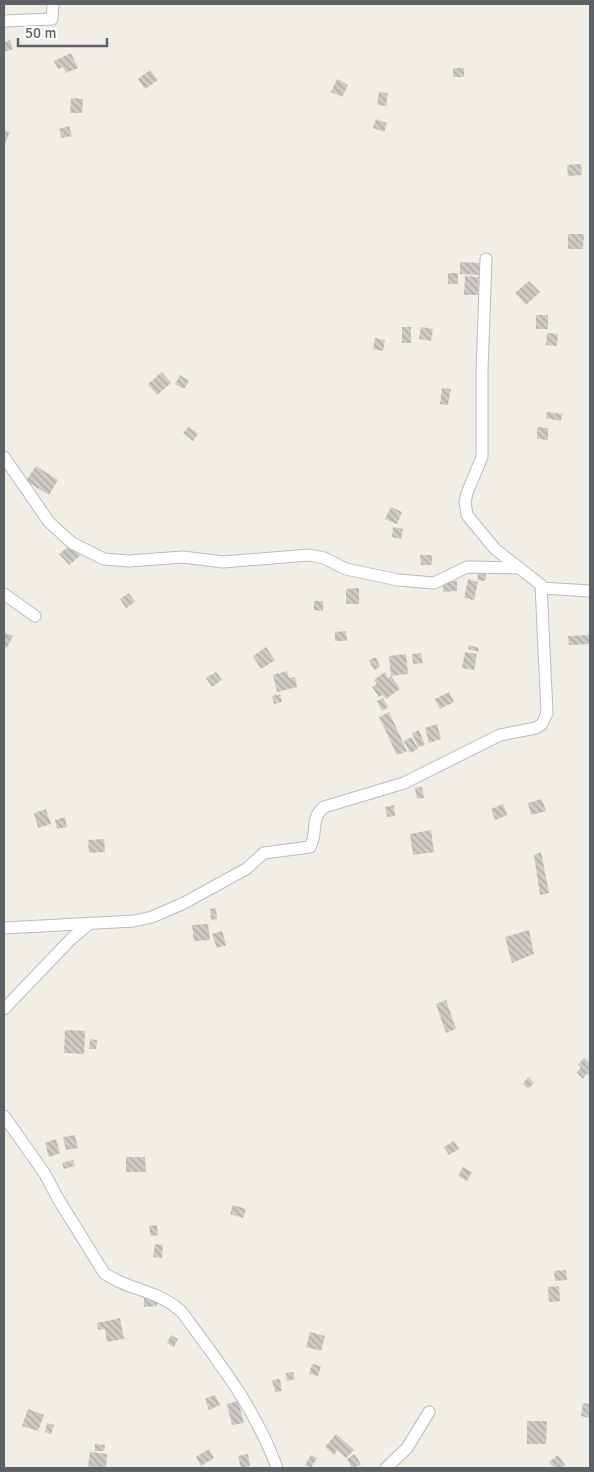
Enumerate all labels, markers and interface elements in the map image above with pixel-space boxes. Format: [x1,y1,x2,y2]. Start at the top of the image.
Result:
scale bar [18,15,106,47]
text: 50 m [25,24,56,42]

